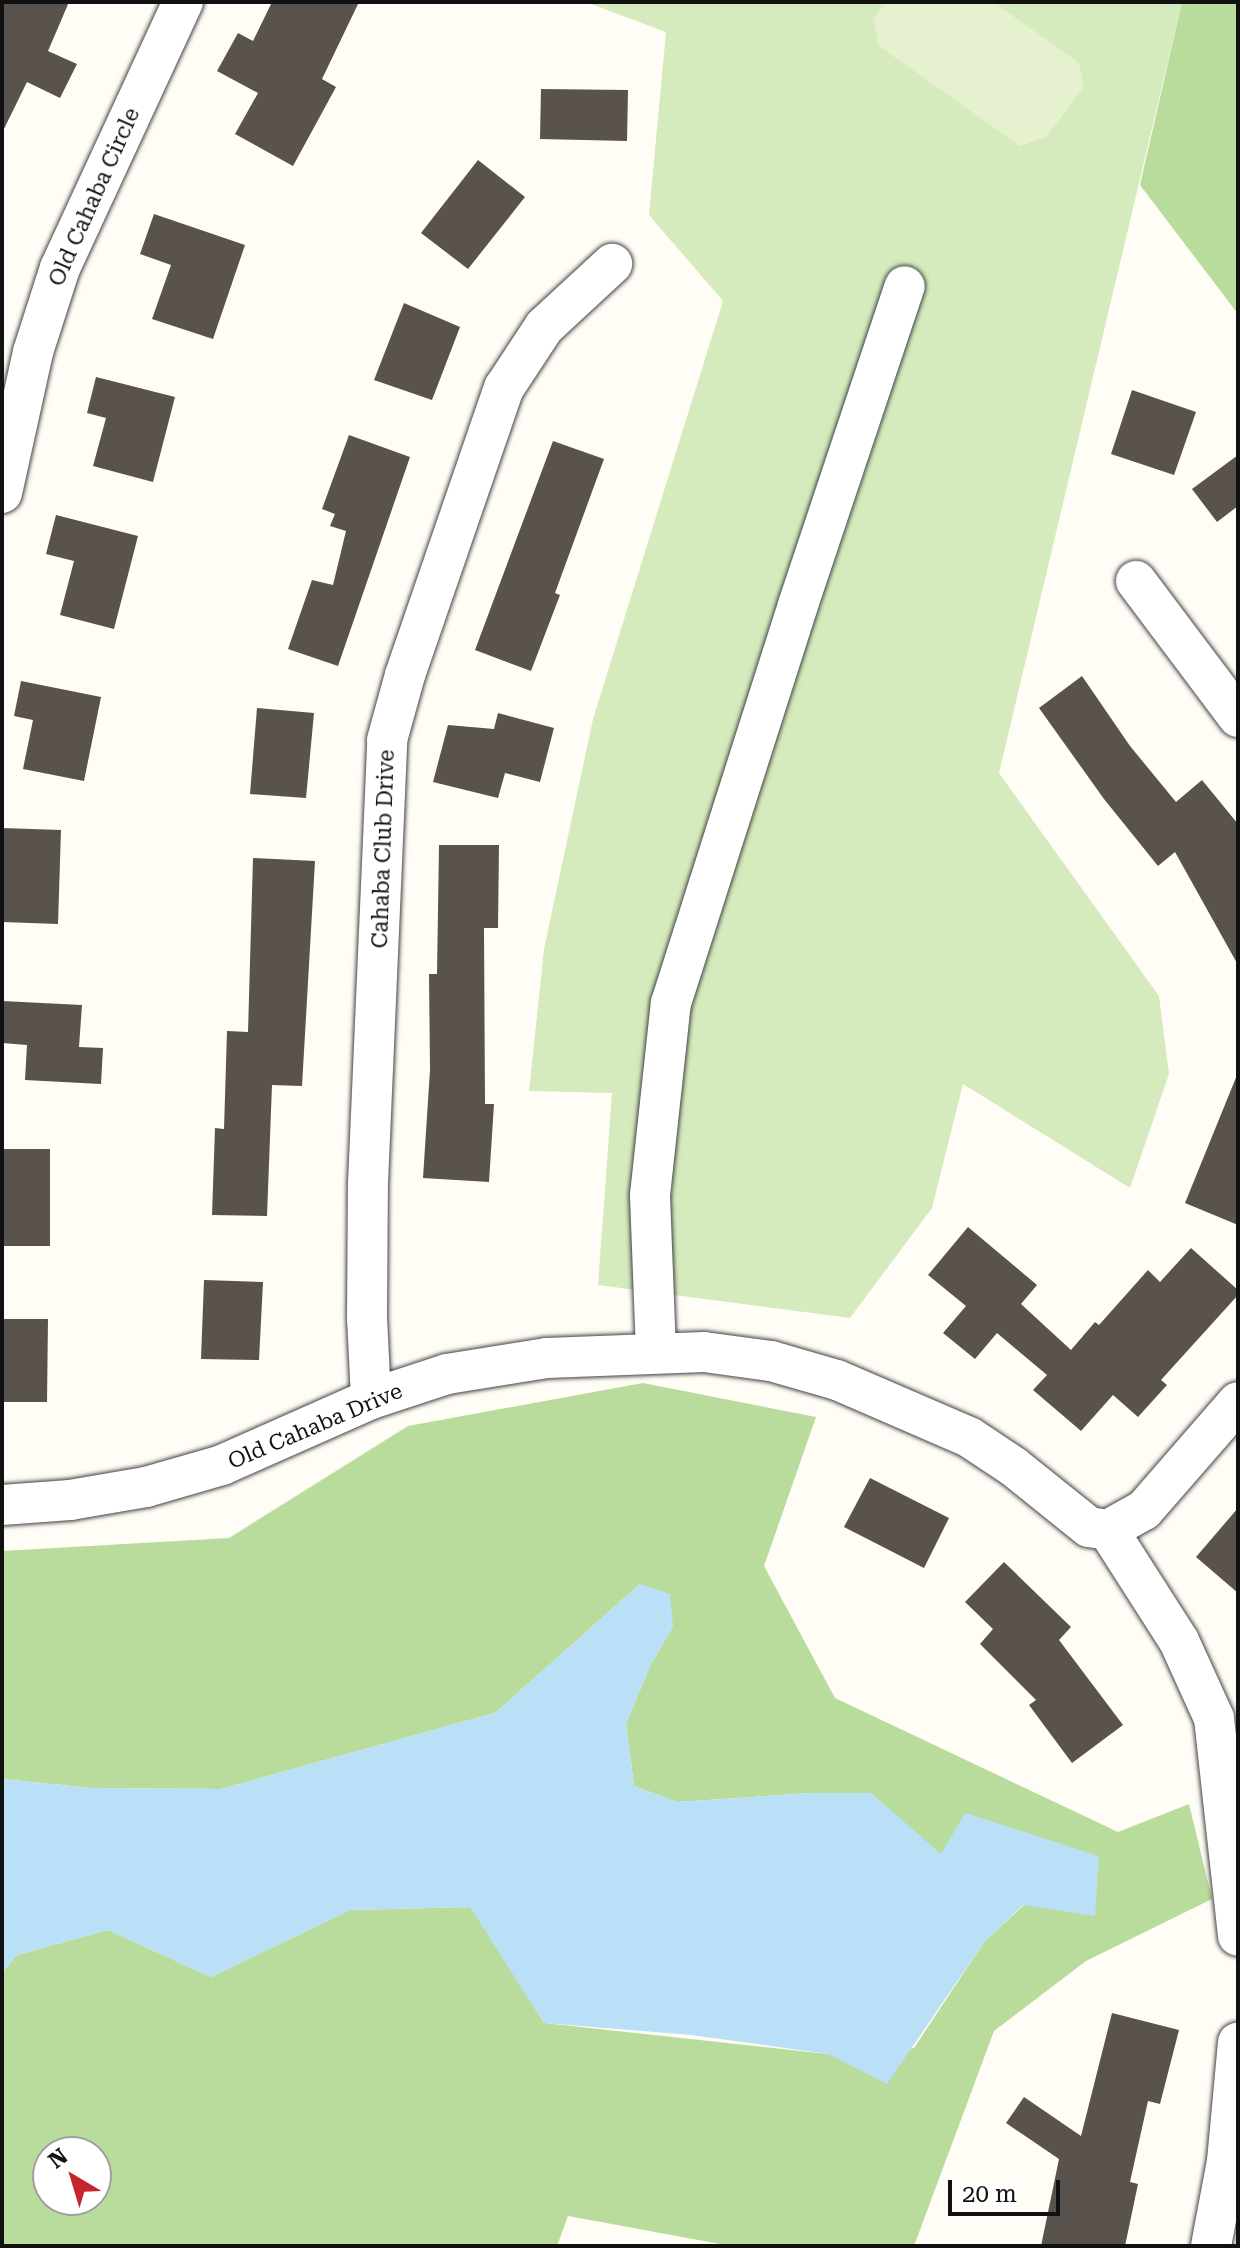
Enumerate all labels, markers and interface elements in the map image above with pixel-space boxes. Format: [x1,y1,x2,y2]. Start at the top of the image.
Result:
street label: Old Cahaba Circle [43,104,145,290]
street label: Cahaba Club Drive [366,749,400,949]
street label: Old Cahaba Drive [224,1377,406,1475]
north arrow [32,2136,112,2216]
text: N [44,2143,73,2173]
scale bar [952,2164,1064,2214]
text: 20 m [962,2180,1017,2208]

